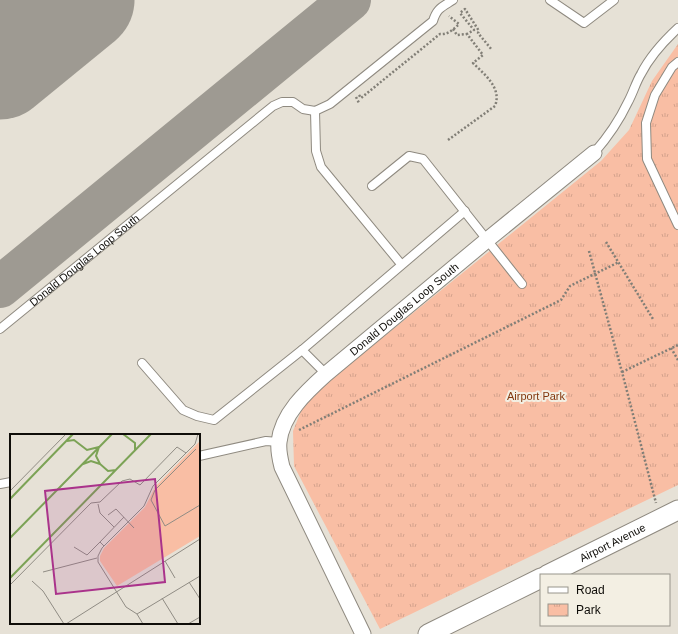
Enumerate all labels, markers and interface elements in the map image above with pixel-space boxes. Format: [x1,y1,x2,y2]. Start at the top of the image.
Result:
street label: Donald Douglas Loop South [27,212,142,308]
street label: Donald Douglas Loop South [347,260,461,358]
park label: Airport Park [507,390,566,402]
inset map [10,434,200,624]
street label: Airport Avenue [577,521,647,564]
legend [540,574,670,626]
text: Road [576,583,605,597]
text: Park [576,603,602,617]

